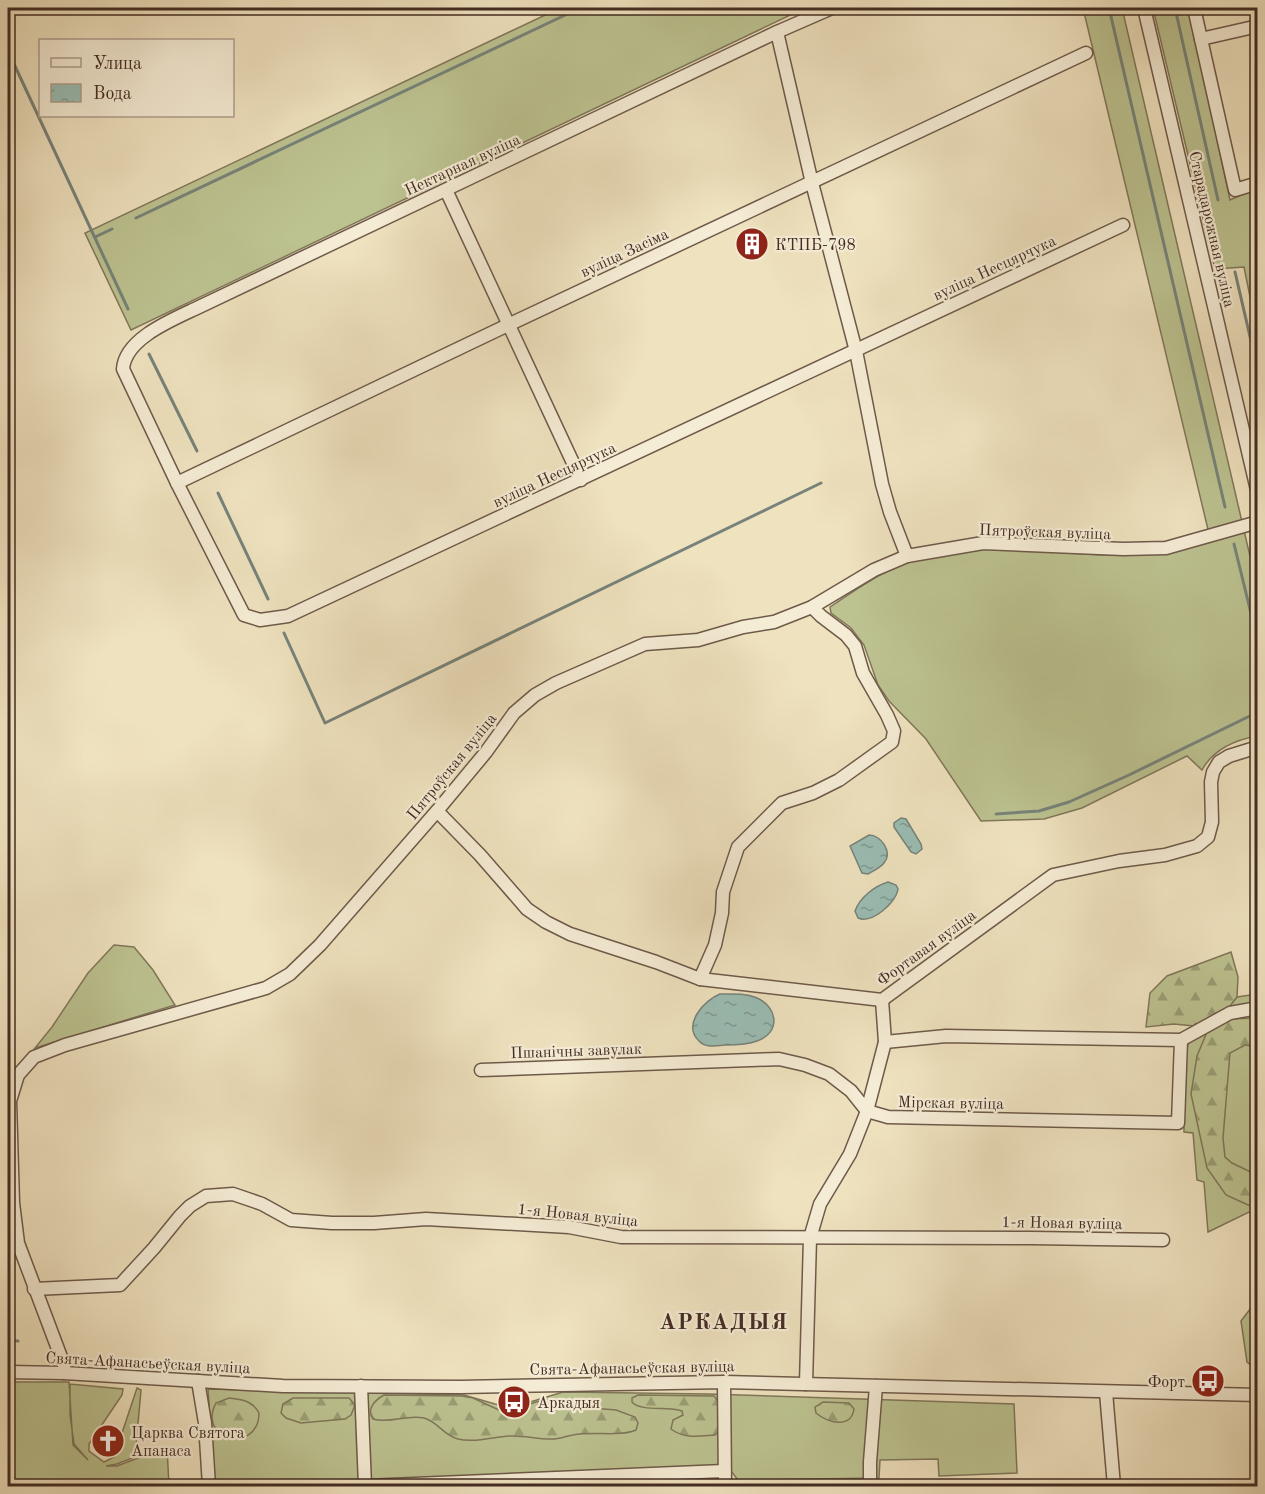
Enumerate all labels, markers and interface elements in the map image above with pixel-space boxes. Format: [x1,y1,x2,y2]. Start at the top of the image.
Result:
legend [39,39,234,117]
text: Улица [93,55,142,73]
text: Вода [93,85,132,103]
street label: Нектарная вуліца [403,132,523,200]
street label: Старадарожная вуліца [1185,150,1237,309]
street label: вуліца Засіма [578,226,671,281]
building icon: КТПБ-798 [734,226,770,262]
street label: вуліца Несцярчука [931,233,1059,304]
place label: КТПБ-798 [775,238,856,254]
street label: вуліца Несцярчука [491,440,619,511]
street label: Пятроўская вуліца [979,523,1111,543]
street label: Пятроўская вуліца [405,711,500,824]
street label: Фортавая вуліца [875,907,980,990]
street label: Пшанічны завулак [510,1042,642,1062]
street label: Мірская вуліца [898,1095,1004,1113]
street label: 1-я Новая вуліца [517,1202,639,1230]
street label: 1-я Новая вуліца [1001,1215,1123,1233]
district label: АРКАДЫЯ [659,1312,789,1334]
street label: Свята-Афанасьеўская вуліца [45,1351,251,1377]
street label: Свята-Афанасьеўская вуліца [529,1359,735,1379]
bus stop icon: Форт [1190,1363,1226,1399]
place label: Форт [1148,1375,1185,1391]
bus stop icon: Аркадыя [496,1384,532,1420]
place label: Аркадыя [537,1396,600,1412]
church icon: Царква Святога Апанаса [90,1423,126,1459]
place label: Царква Святога Апанаса [131,1426,245,1460]

